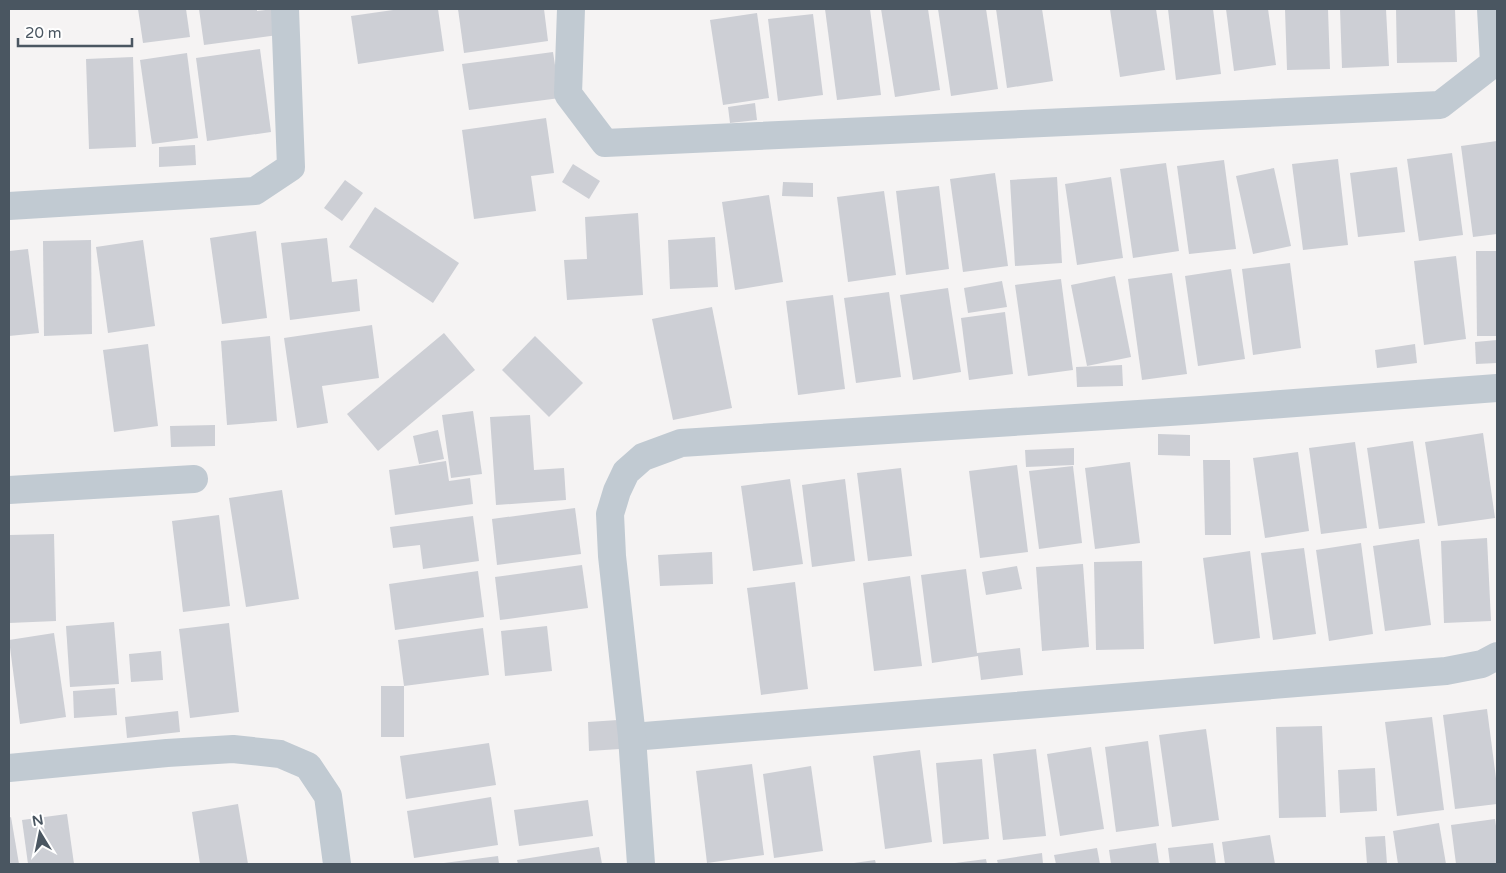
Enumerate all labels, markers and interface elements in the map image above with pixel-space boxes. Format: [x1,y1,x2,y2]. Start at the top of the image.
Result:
scale bar [18,15,131,47]
text: 20 m [25,24,62,42]
north arrow [15,808,65,858]
text: N [31,811,45,830]

